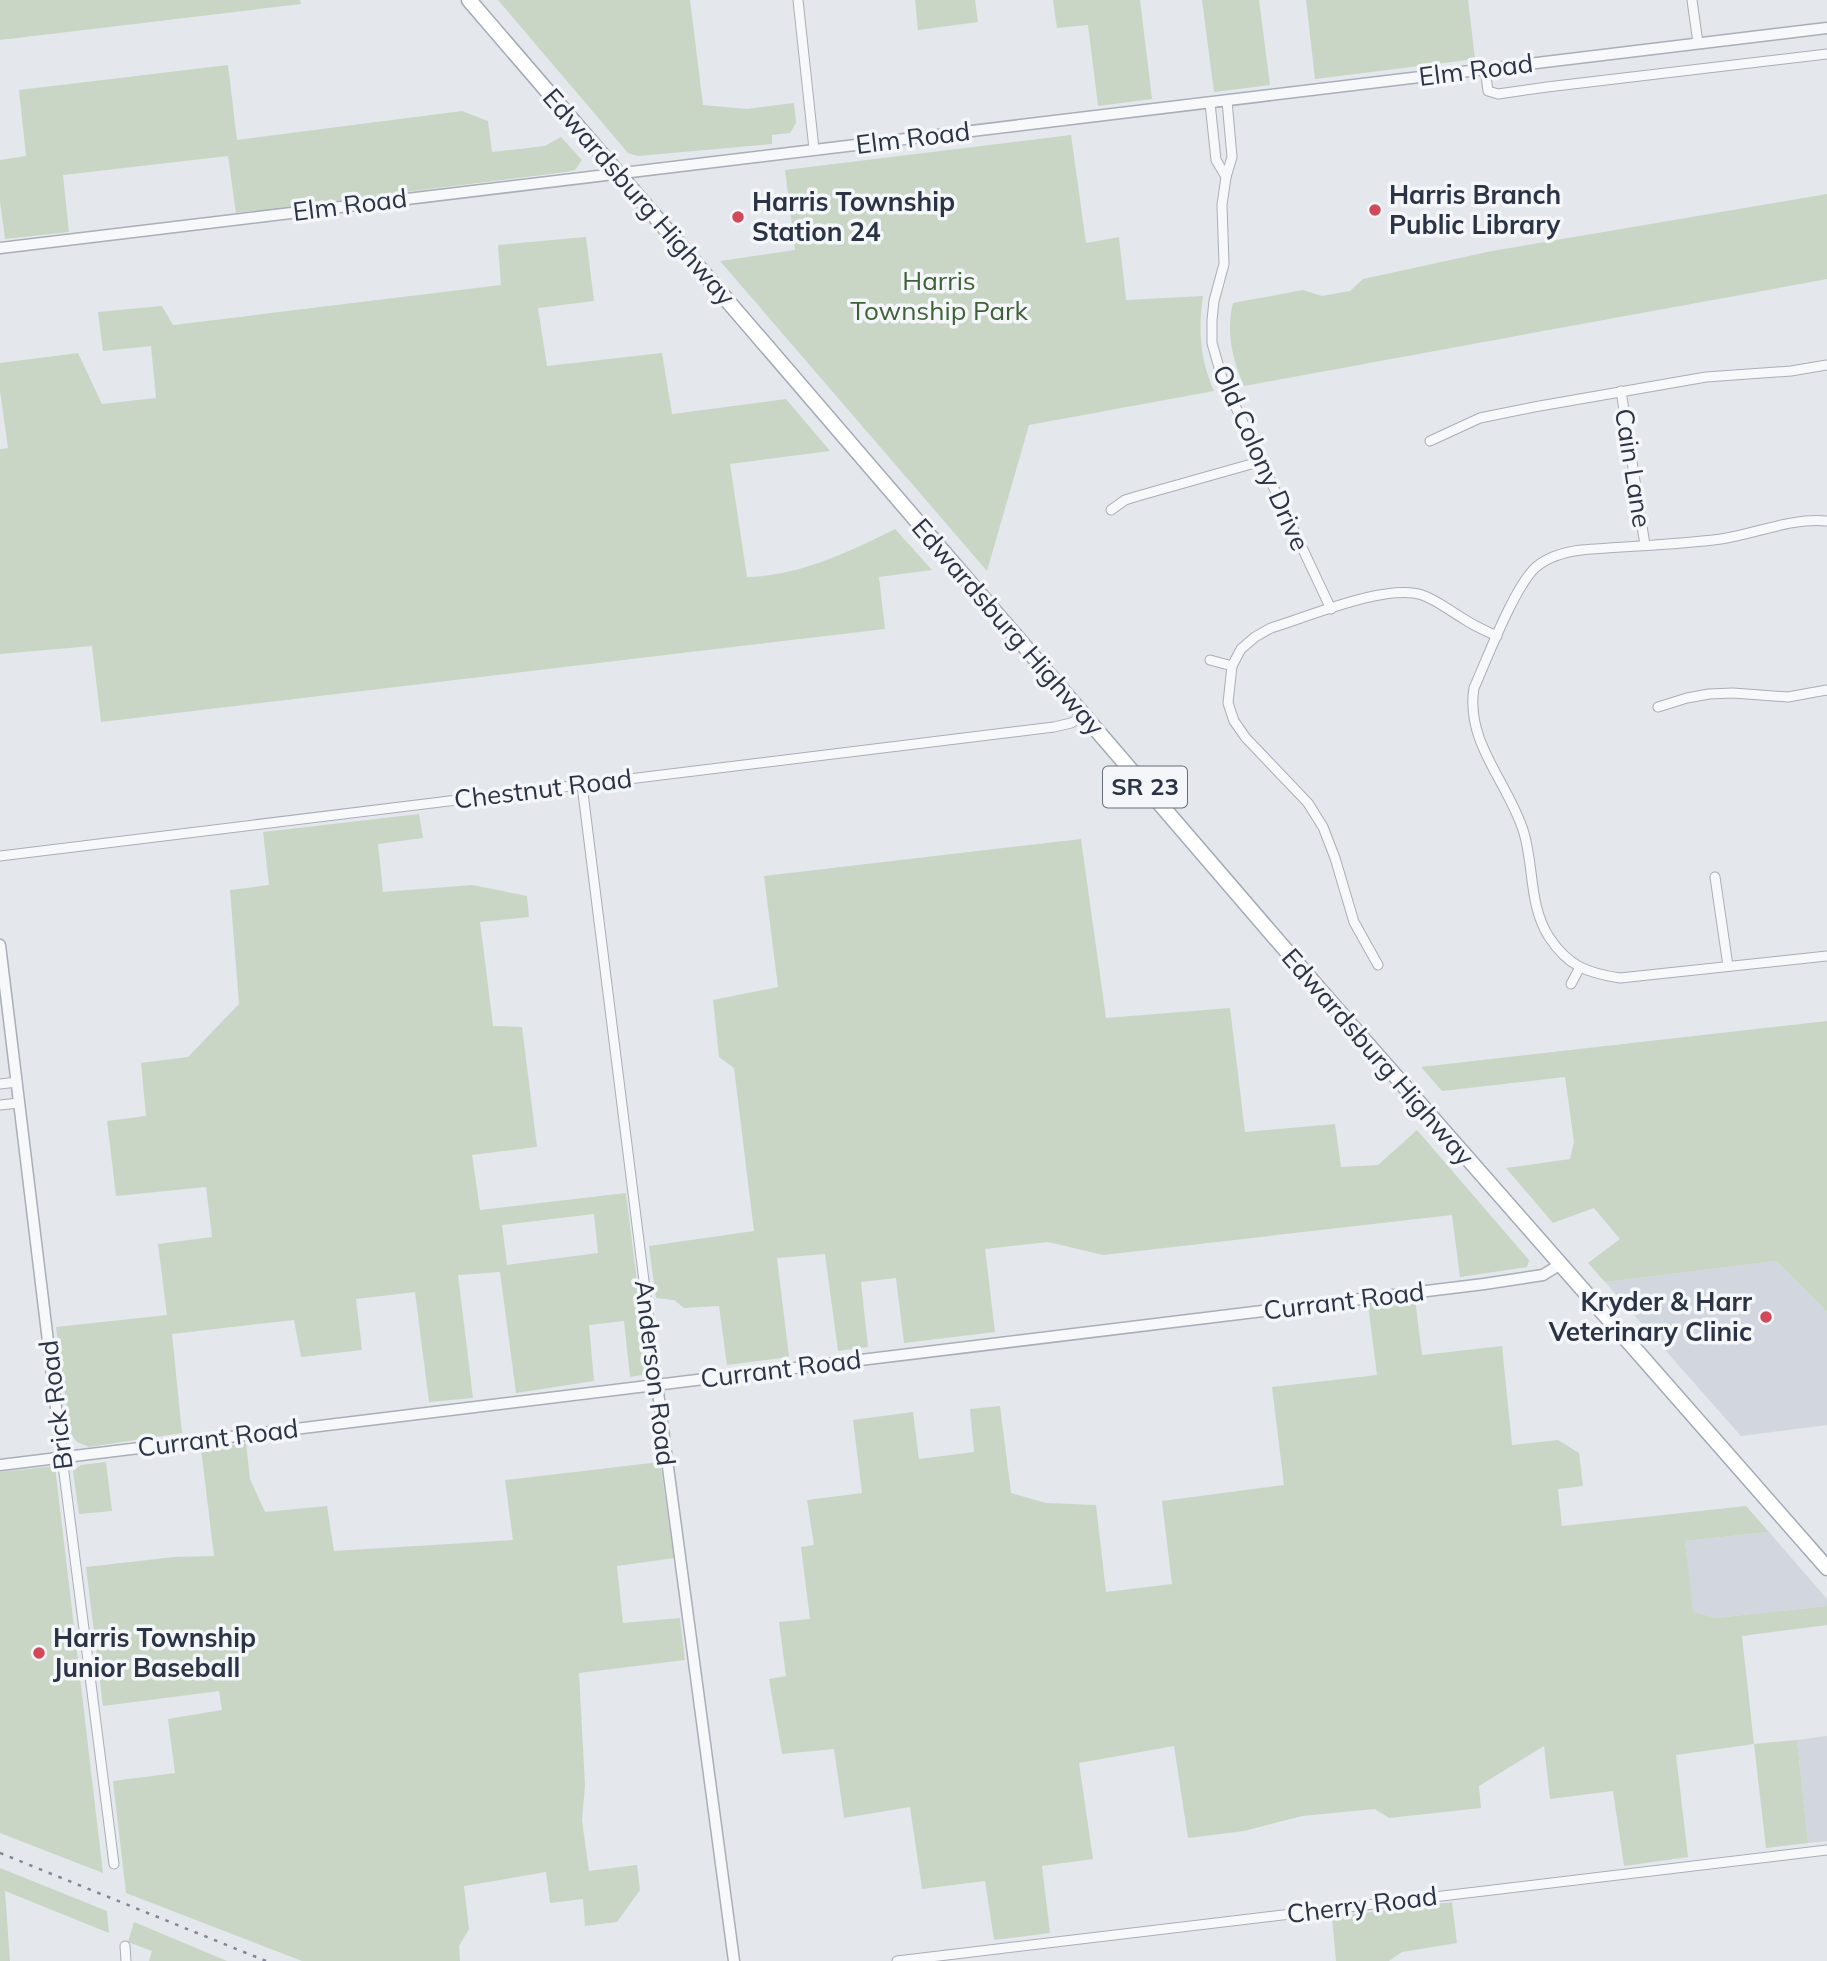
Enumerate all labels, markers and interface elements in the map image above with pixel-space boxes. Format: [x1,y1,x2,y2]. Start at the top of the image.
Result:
street label: Elm Road [1417,46,1535,93]
street label: Edwardsburg Highway [536,81,743,312]
street label: Elm Road [854,114,972,161]
place label: Harris Branch Public Library [1389,178,1561,241]
street label: Elm Road [291,181,409,228]
place label: Harris Township Station 24 [752,185,955,248]
marker: Harris Branch Public Library [1367,202,1383,218]
marker: Harris Township Station 24 [730,209,746,225]
park label: Harris Township Park [850,264,1028,327]
street label: Old Colony Drive [1206,360,1317,556]
street label: Cain Lane [1608,406,1659,530]
street label: Edwardsburg Highway [905,511,1112,742]
street label: Chestnut Road [452,761,634,816]
road number: SR 23 [1103,766,1187,808]
street label: Edwardsburg Highway [1275,941,1482,1172]
street label: Currant Road [1262,1274,1426,1327]
street label: Anderson Road [628,1278,683,1468]
place label: Kryder & Harr Veterinary Clinic [1548,1285,1753,1348]
marker: Kryder & Harr Veterinary Clinic [1758,1309,1774,1325]
street label: Brick Road [31,1338,80,1472]
street label: Currant Road [699,1342,863,1395]
street label: Currant Road [136,1411,300,1464]
place label: Harris Township Junior Baseball [53,1621,256,1684]
marker: Harris Township Junior Baseball [31,1645,47,1661]
street label: Cherry Road [1285,1879,1439,1930]

